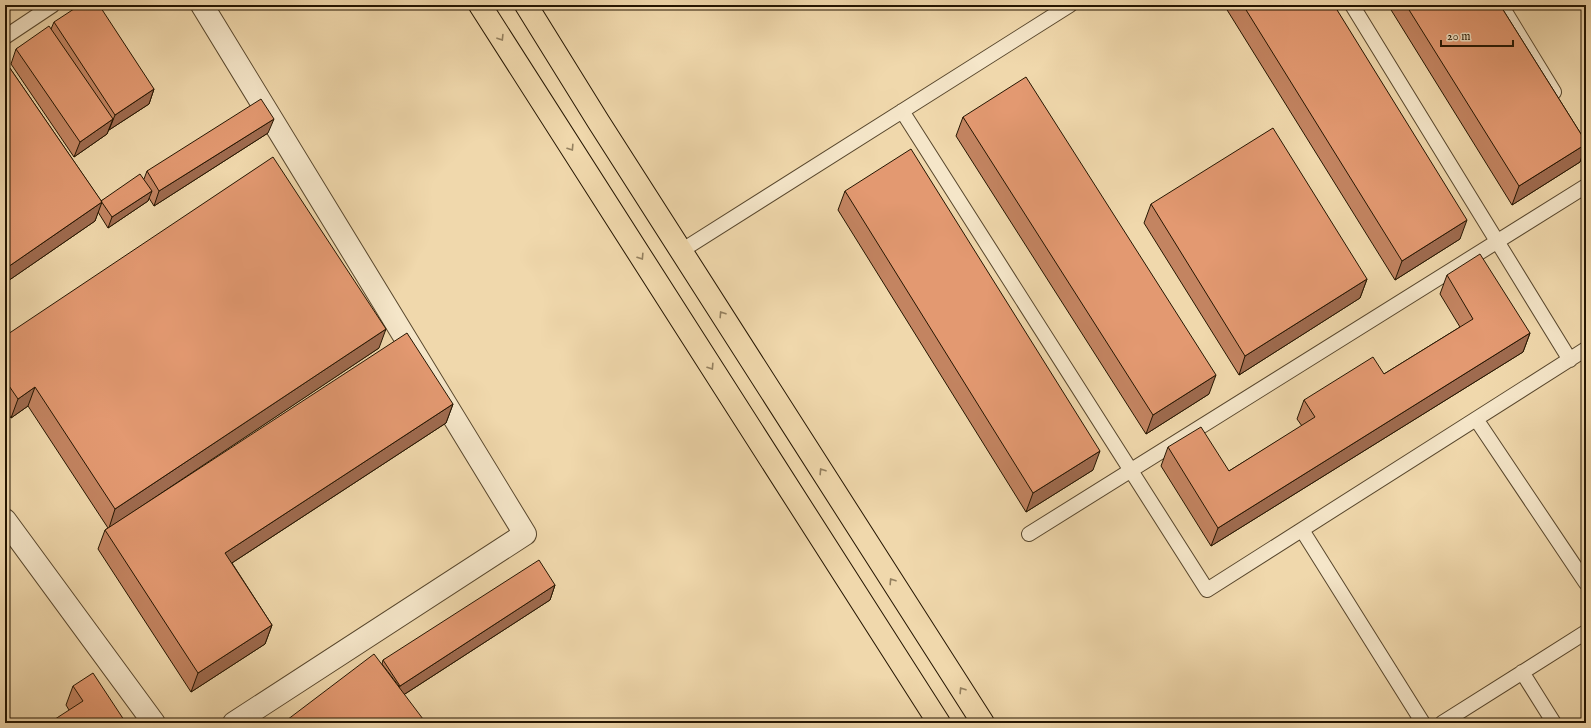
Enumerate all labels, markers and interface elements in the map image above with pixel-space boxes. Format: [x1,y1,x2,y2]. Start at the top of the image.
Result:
scale bar [1441,22,1513,48]
text: 20 m [1447,29,1470,44]
one-way arrow [496,34,504,41]
one-way arrow [566,144,573,151]
one-way arrow [636,253,643,260]
one-way arrow [720,312,727,319]
one-way arrow [706,363,714,370]
one-way arrow [819,468,827,475]
one-way arrow [889,578,897,585]
one-way arrow [960,687,967,694]

